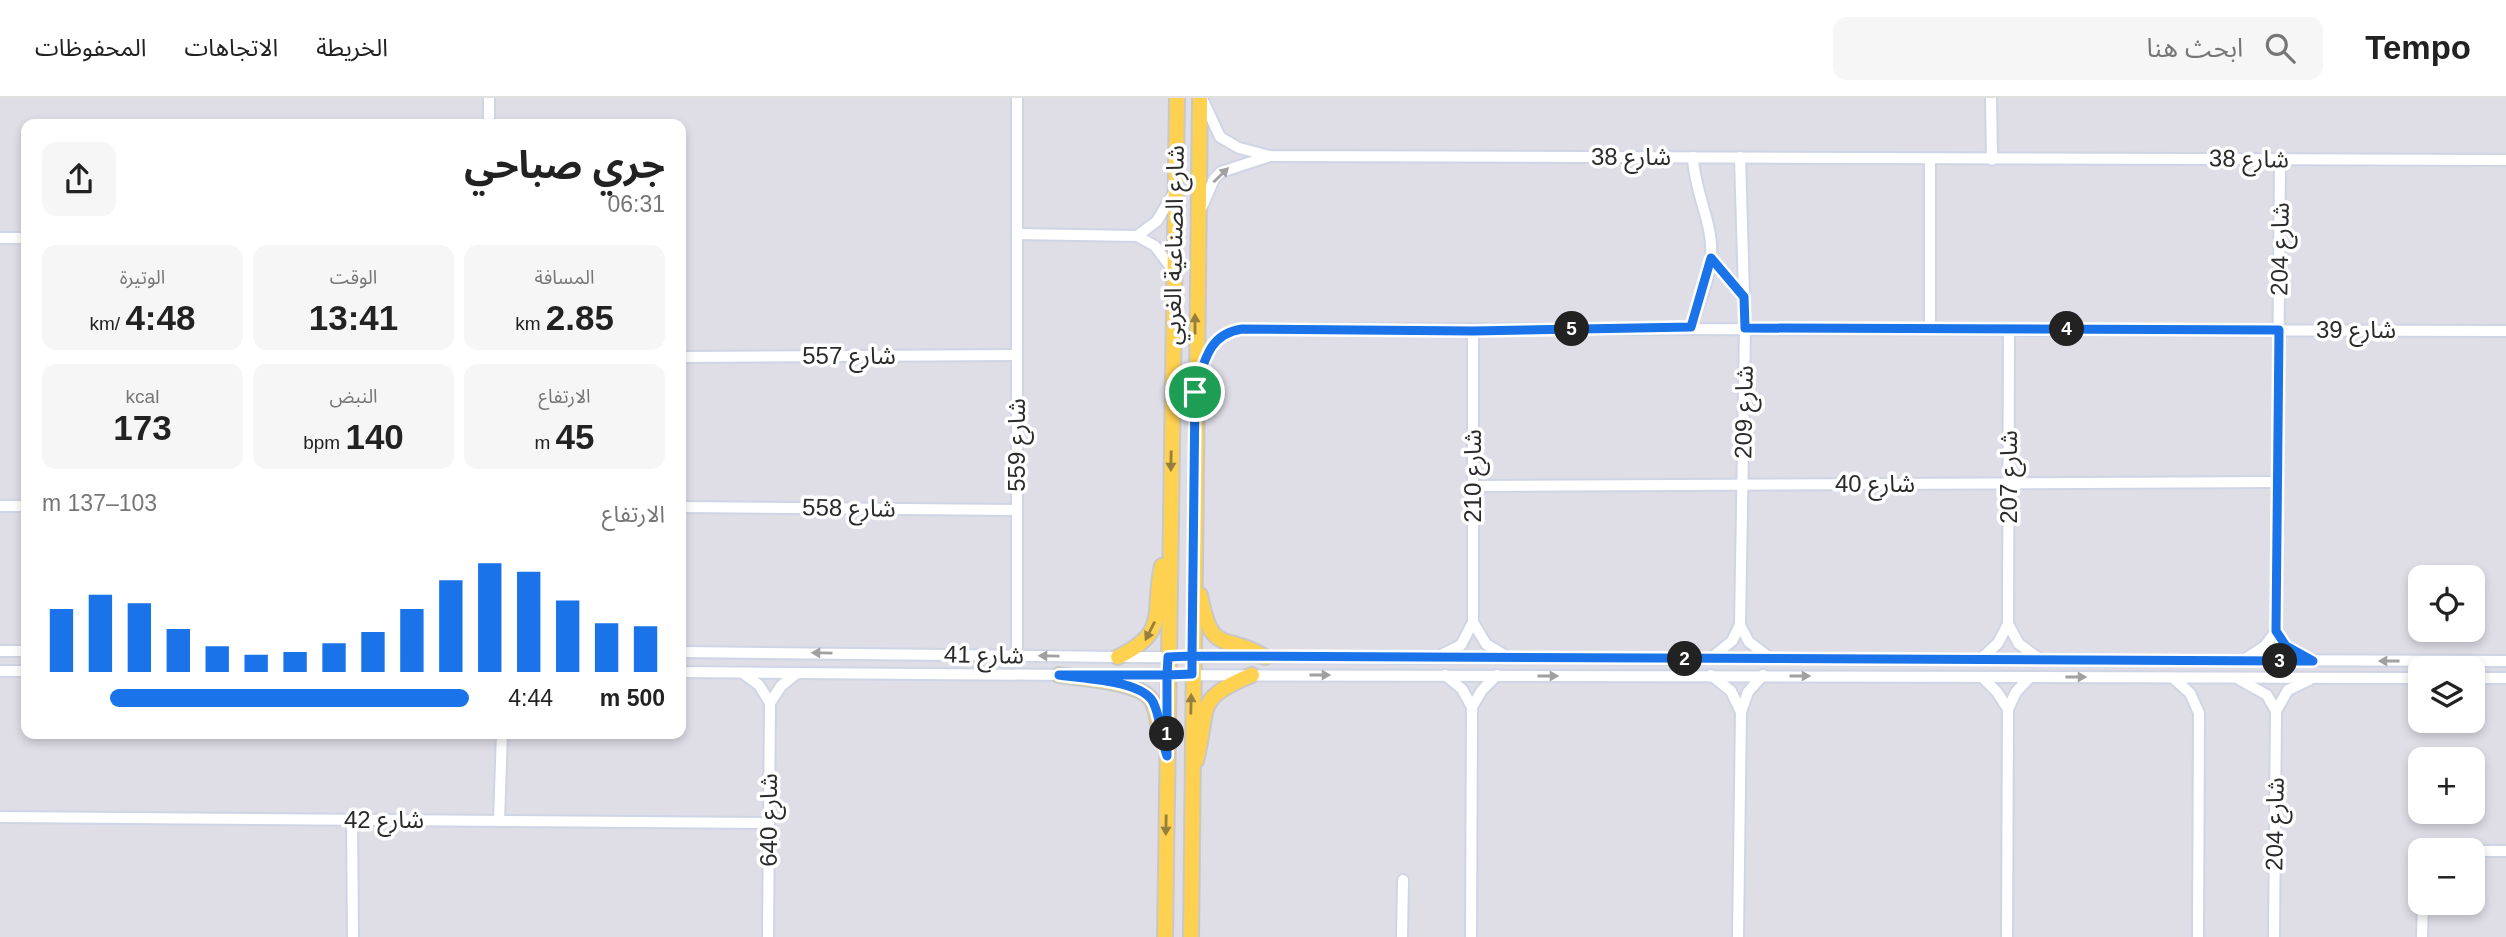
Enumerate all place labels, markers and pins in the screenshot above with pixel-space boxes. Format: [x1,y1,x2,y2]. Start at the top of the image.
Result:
pin: 5 [1554,312,1590,346]
pin: 4 [2050,312,2084,346]
pin [1165,362,1225,422]
pin: 2 [1668,642,1702,676]
pin: 3 [2262,644,2298,678]
pin: 1 [1150,716,1184,752]

